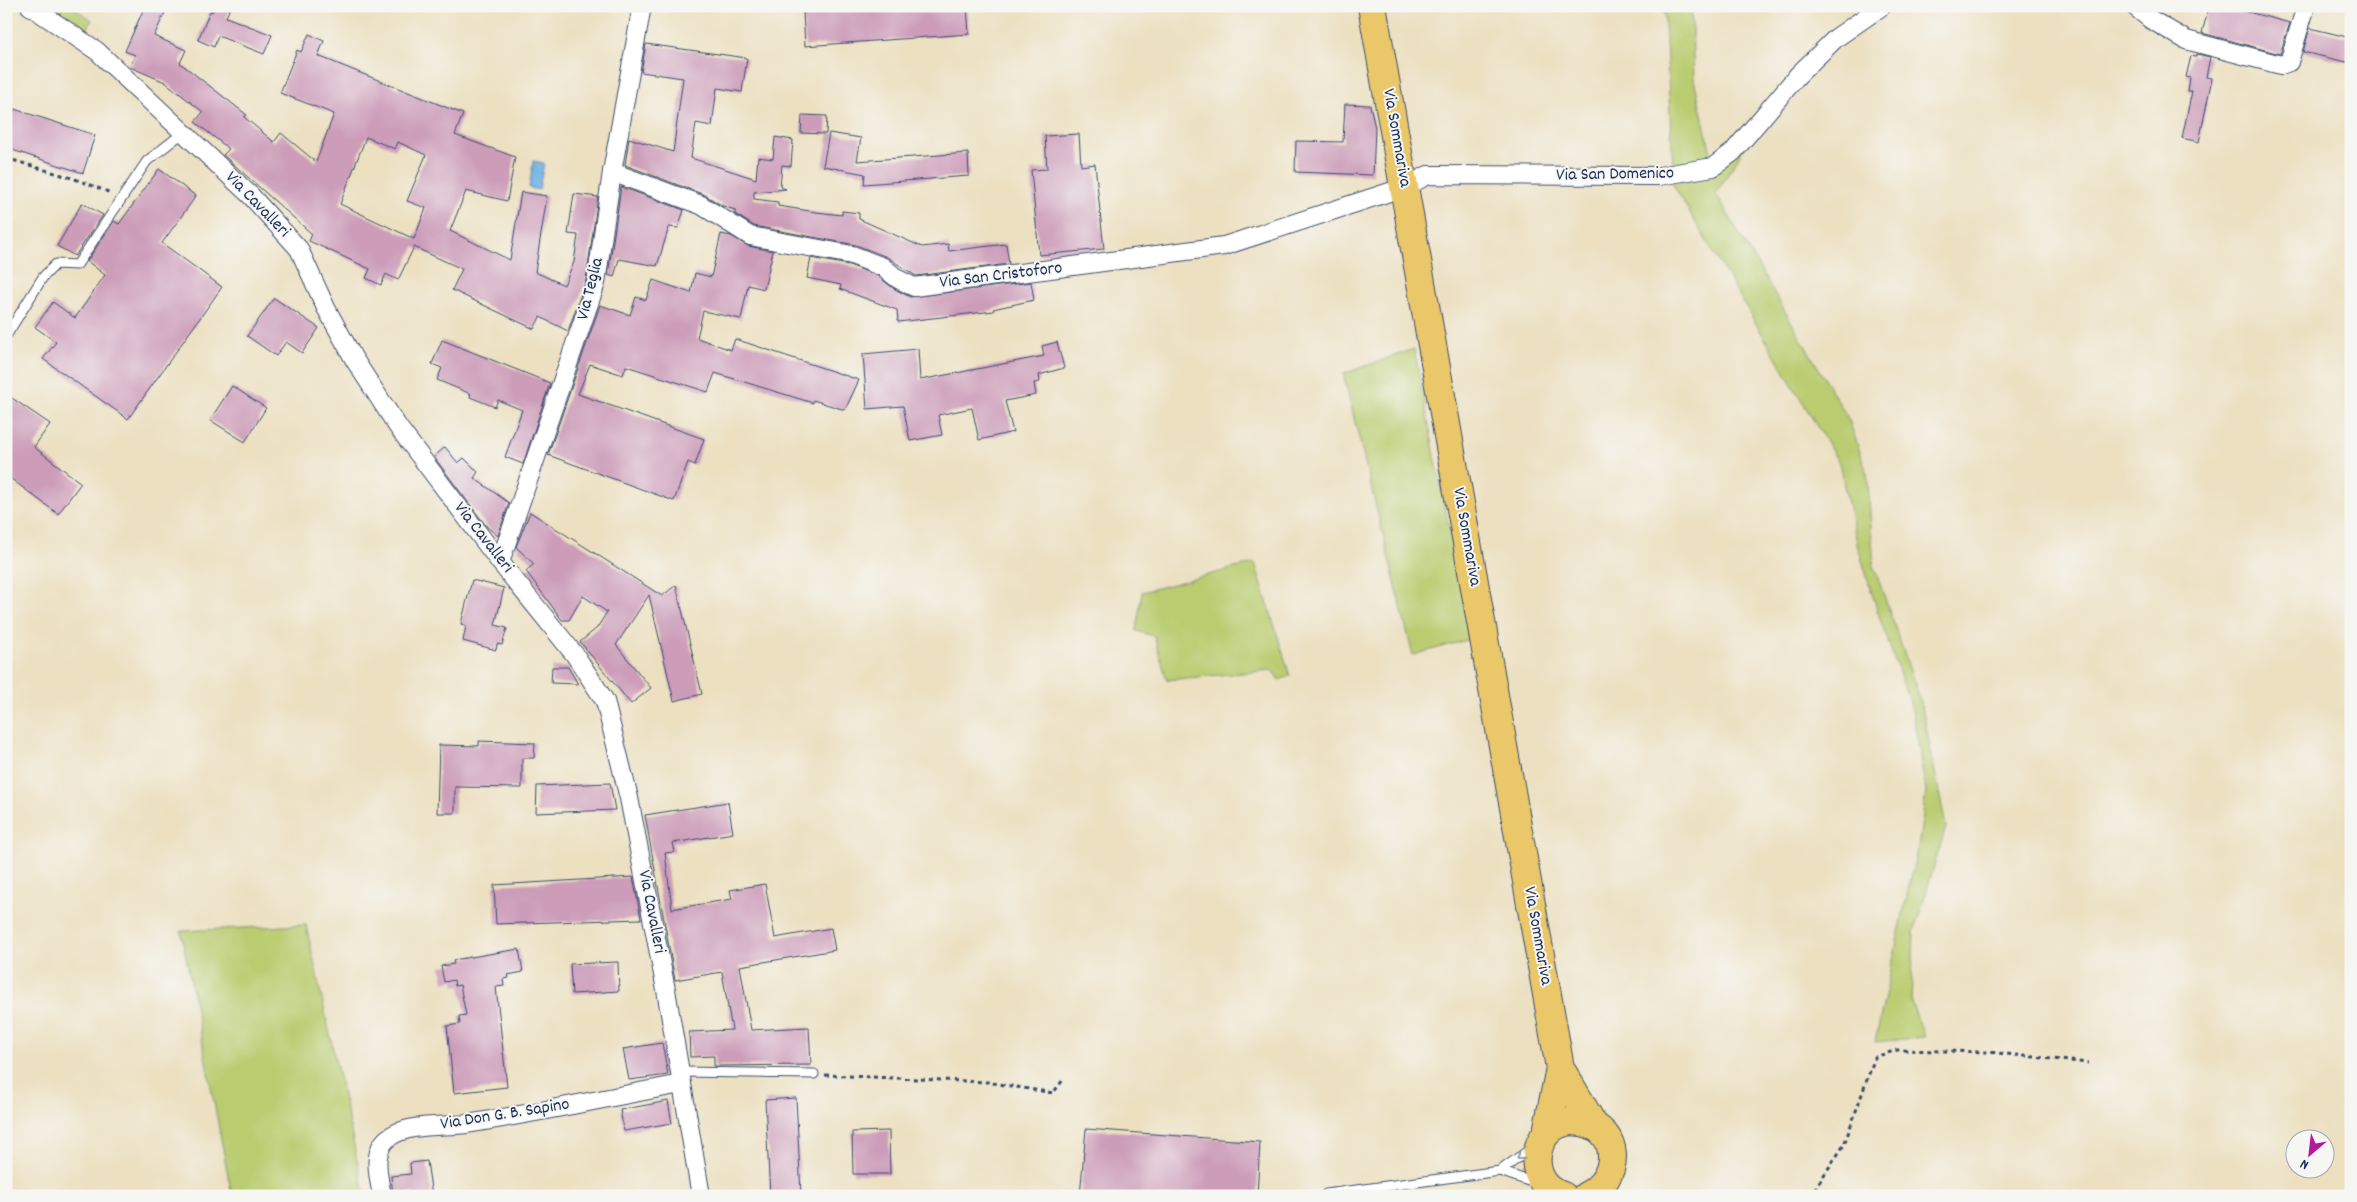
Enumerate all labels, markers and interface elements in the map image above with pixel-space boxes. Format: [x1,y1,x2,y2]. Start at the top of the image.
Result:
street label: Via Sommariva [1375,87,1417,190]
street label: Via San Domenico [1556,161,1674,189]
street label: Via Cavalleri [219,166,295,244]
street label: Via Teglia [571,255,611,323]
street label: Via San Cristoforo [938,256,1064,296]
street label: Via Sommariva [1445,486,1487,589]
street label: Via Cavalleri [447,497,519,579]
street label: Via Cavalleri [631,868,671,956]
street label: Via Sommariva [1516,885,1558,988]
street label: Via Don G. B. Sapino [439,1092,571,1138]
north arrow [2284,1130,2334,1180]
one-way arrow [1516,1151,1526,1160]
text: N [2297,1153,2313,1174]

